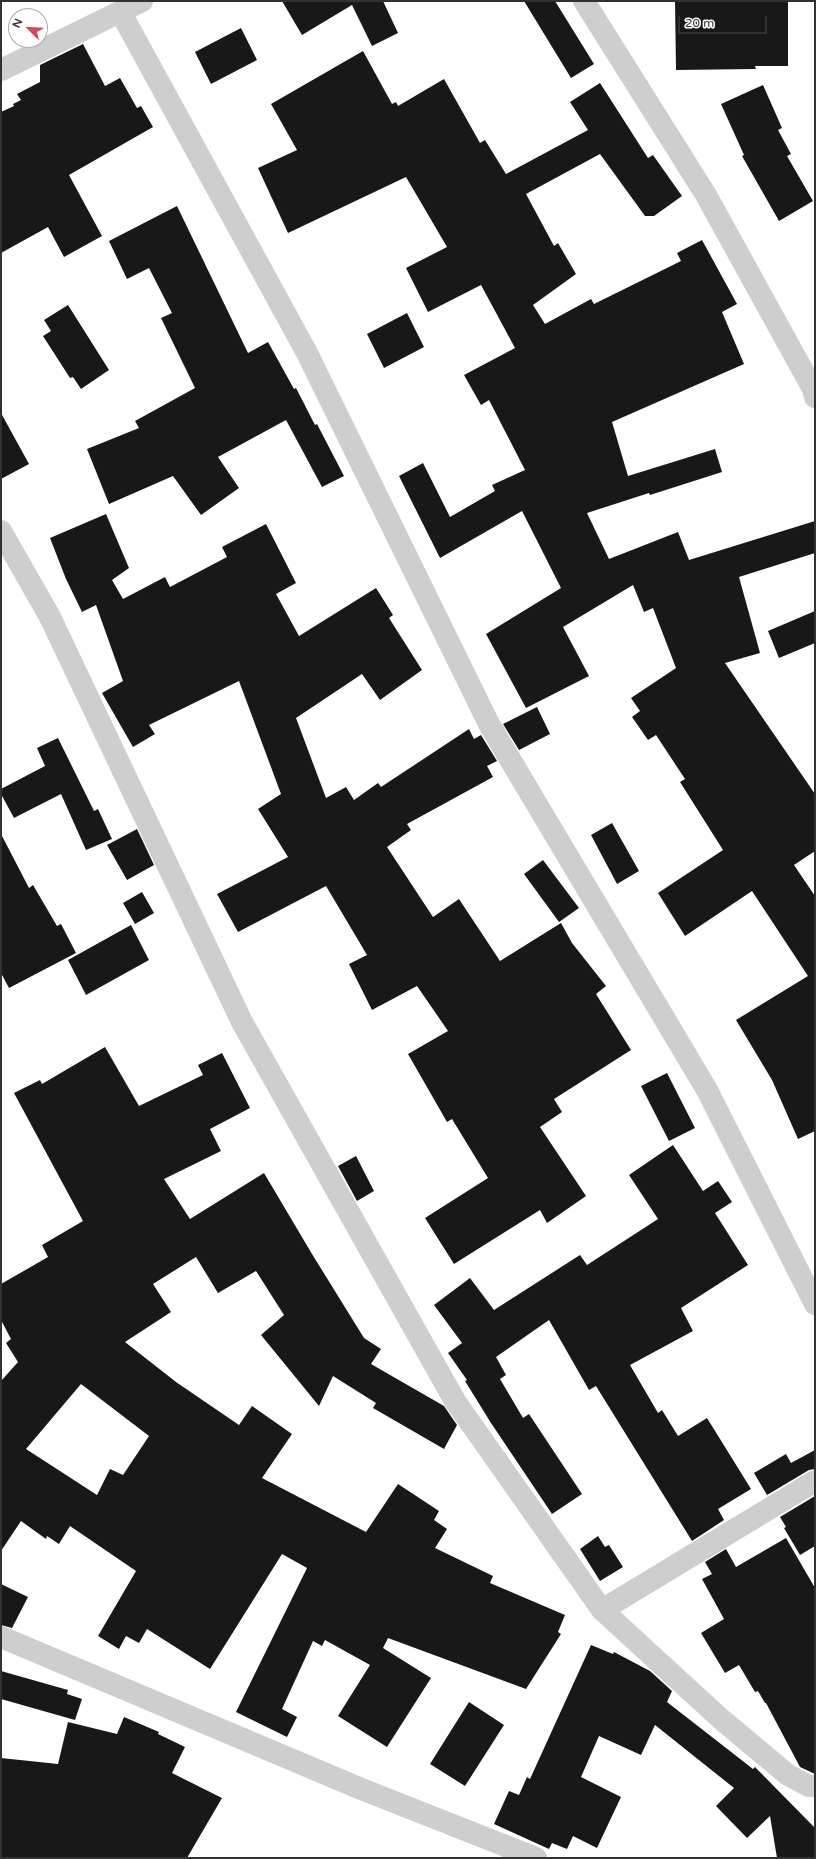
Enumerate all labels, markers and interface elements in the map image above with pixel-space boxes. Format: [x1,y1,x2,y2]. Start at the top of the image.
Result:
north arrow [8,8,48,48]
scale bar [680,8,769,34]
text: 20 m [685,16,714,30]
text: N [10,17,25,30]

